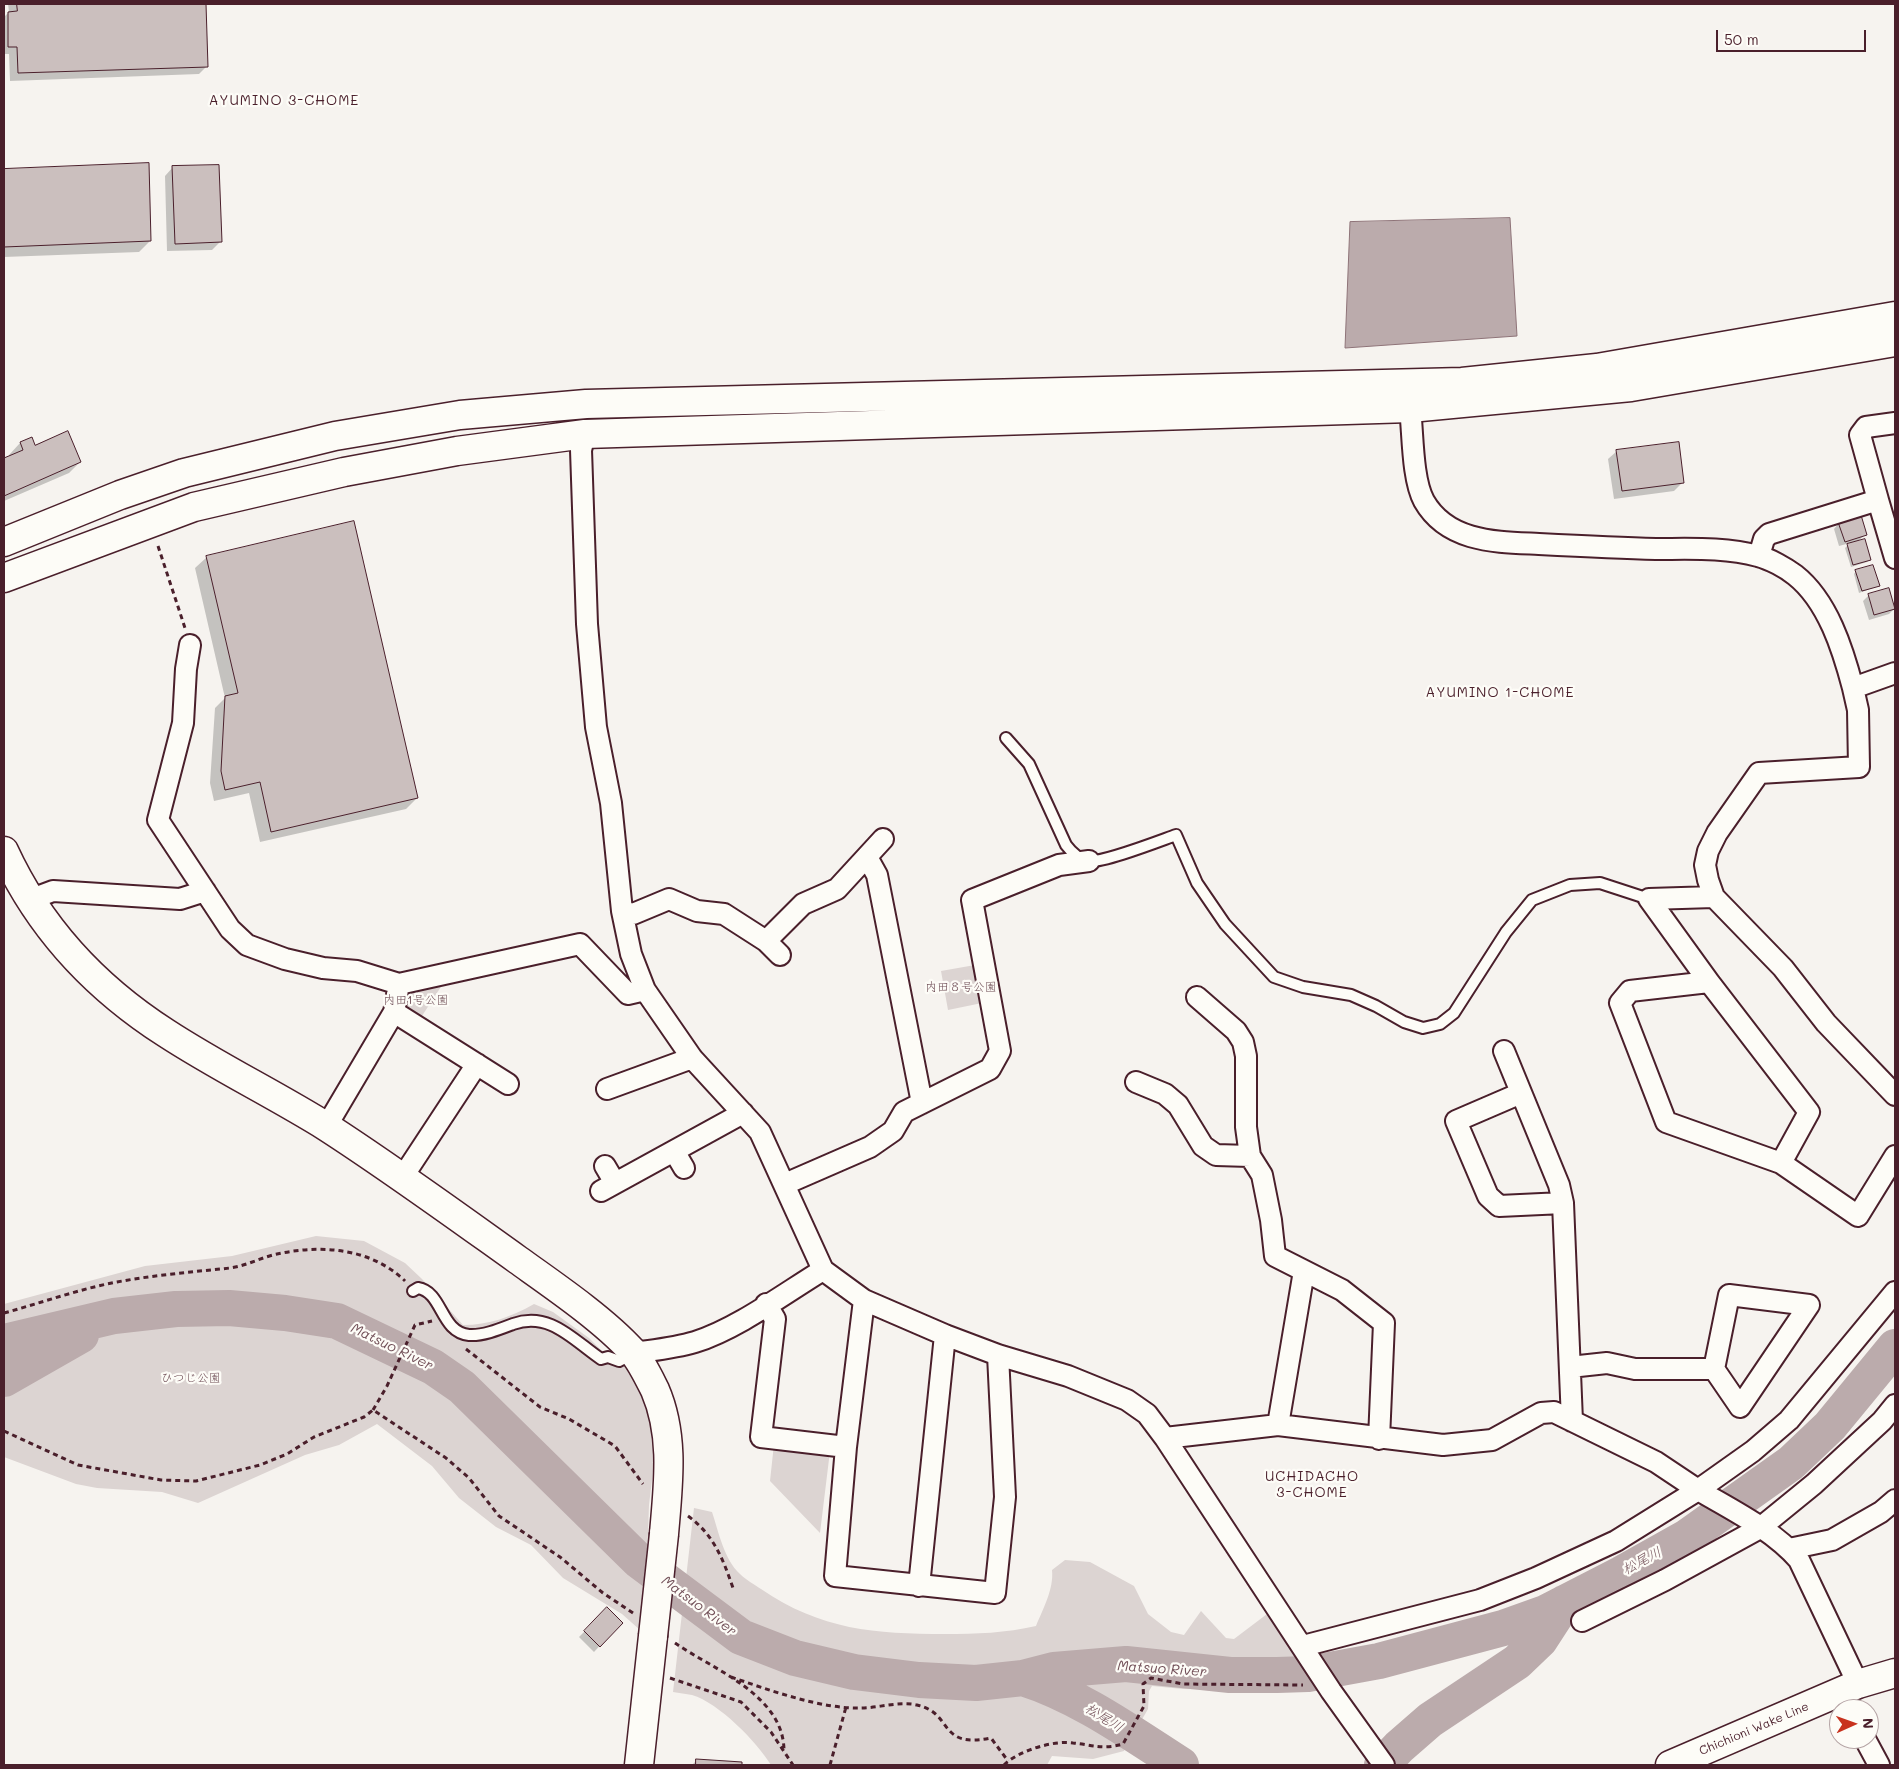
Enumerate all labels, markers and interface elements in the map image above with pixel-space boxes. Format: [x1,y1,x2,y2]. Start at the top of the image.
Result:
scale bar [1719,20,1869,52]
text: 50 m [1724,29,1759,49]
district label: AYUMINO 3-CHOME [207,93,361,109]
district label: AYUMINO 1-CHOME [1424,685,1576,701]
park label: 内田８号公園 [925,980,997,994]
park label: 内田1号公園 [383,993,449,1007]
water label: Matsuo River [348,1320,436,1374]
park label: ひつじ公園 [161,1371,221,1385]
district label: UCHIDACHO 3-CHOME [1264,1469,1360,1501]
water label: 松尾川 [1620,1544,1664,1578]
water label: Matsuo River [658,1572,740,1640]
water label: Matsuo River [1117,1657,1207,1681]
street label: Chichioni Wake Line [1697,1699,1811,1759]
north arrow [1829,1699,1879,1749]
water label: 松尾川 [1082,1700,1126,1736]
text: N [1859,1718,1878,1729]

